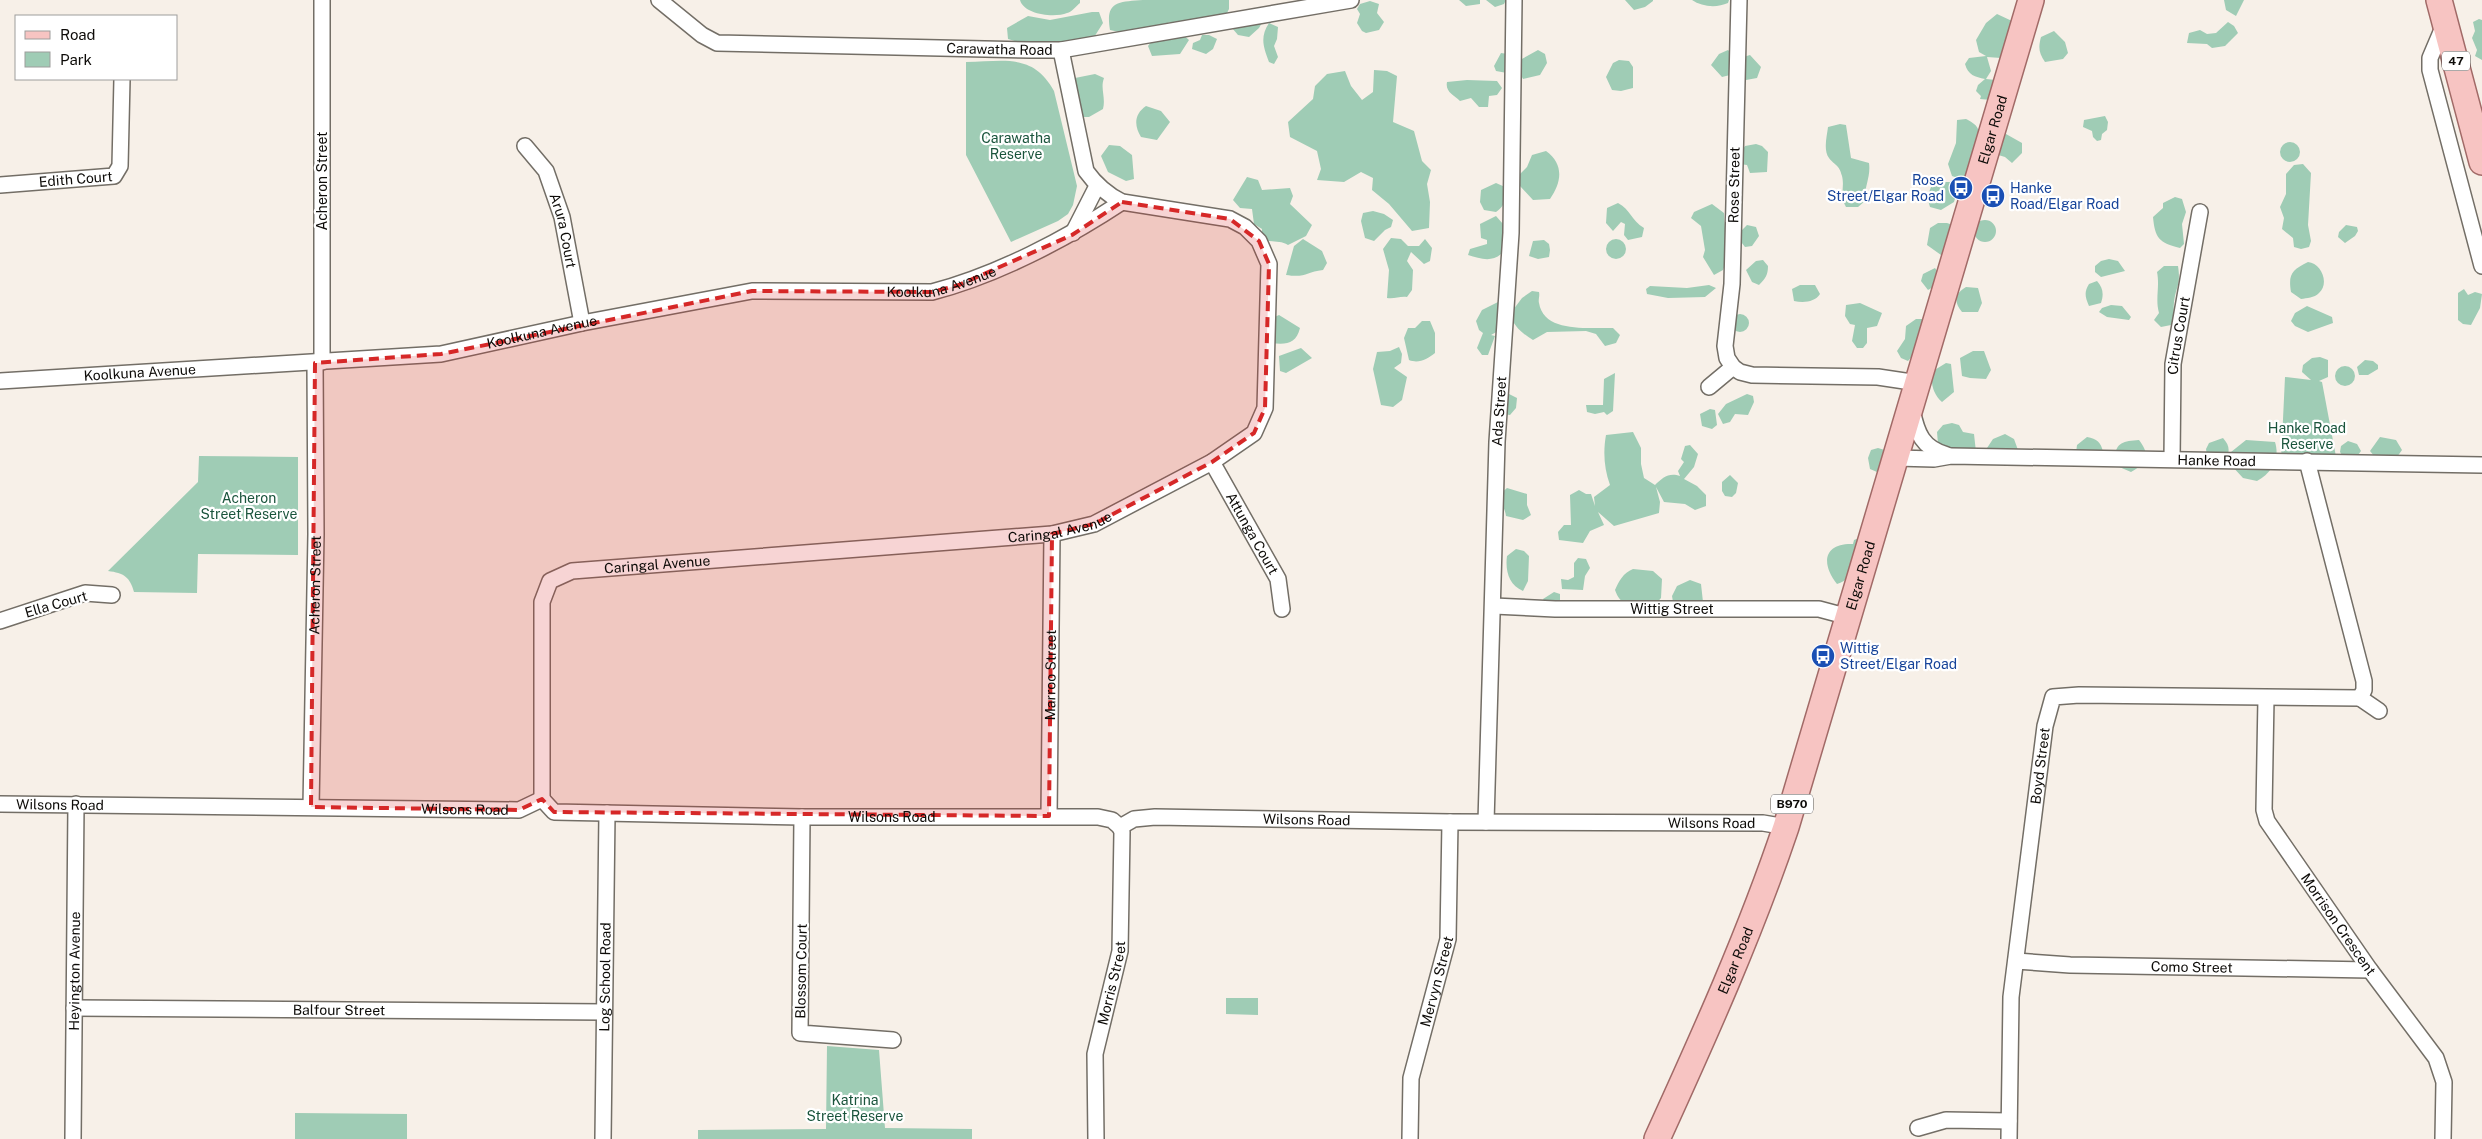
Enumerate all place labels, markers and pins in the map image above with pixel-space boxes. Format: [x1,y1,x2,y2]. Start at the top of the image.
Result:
place label: Rose Street/Elgar Road [1827,172,1944,204]
bus stop icon: Rose Street/Elgar Road [1948,175,1974,201]
place label: Hanke Road/Elgar Road [2010,180,2119,212]
bus stop icon: Hanke Road/Elgar Road [1980,183,2006,209]
place label: Wittig Street/Elgar Road [1840,640,1957,672]
bus stop icon: Wittig Street/Elgar Road [1810,643,1836,669]

